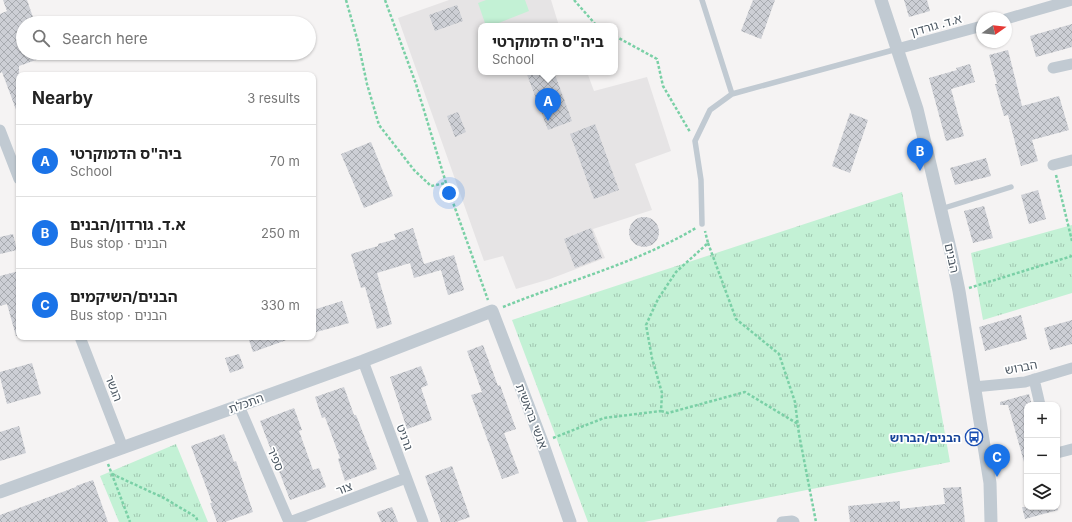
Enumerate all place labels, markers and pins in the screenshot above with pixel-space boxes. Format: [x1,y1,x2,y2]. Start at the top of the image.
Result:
pin: A [535,88,561,121]
pin: B [907,138,933,171]
bus stop icon: הבנים/הברוש [964,427,984,447]
place label: הבנים/הברוש [890,430,961,445]
pin: C [984,444,1010,477]

